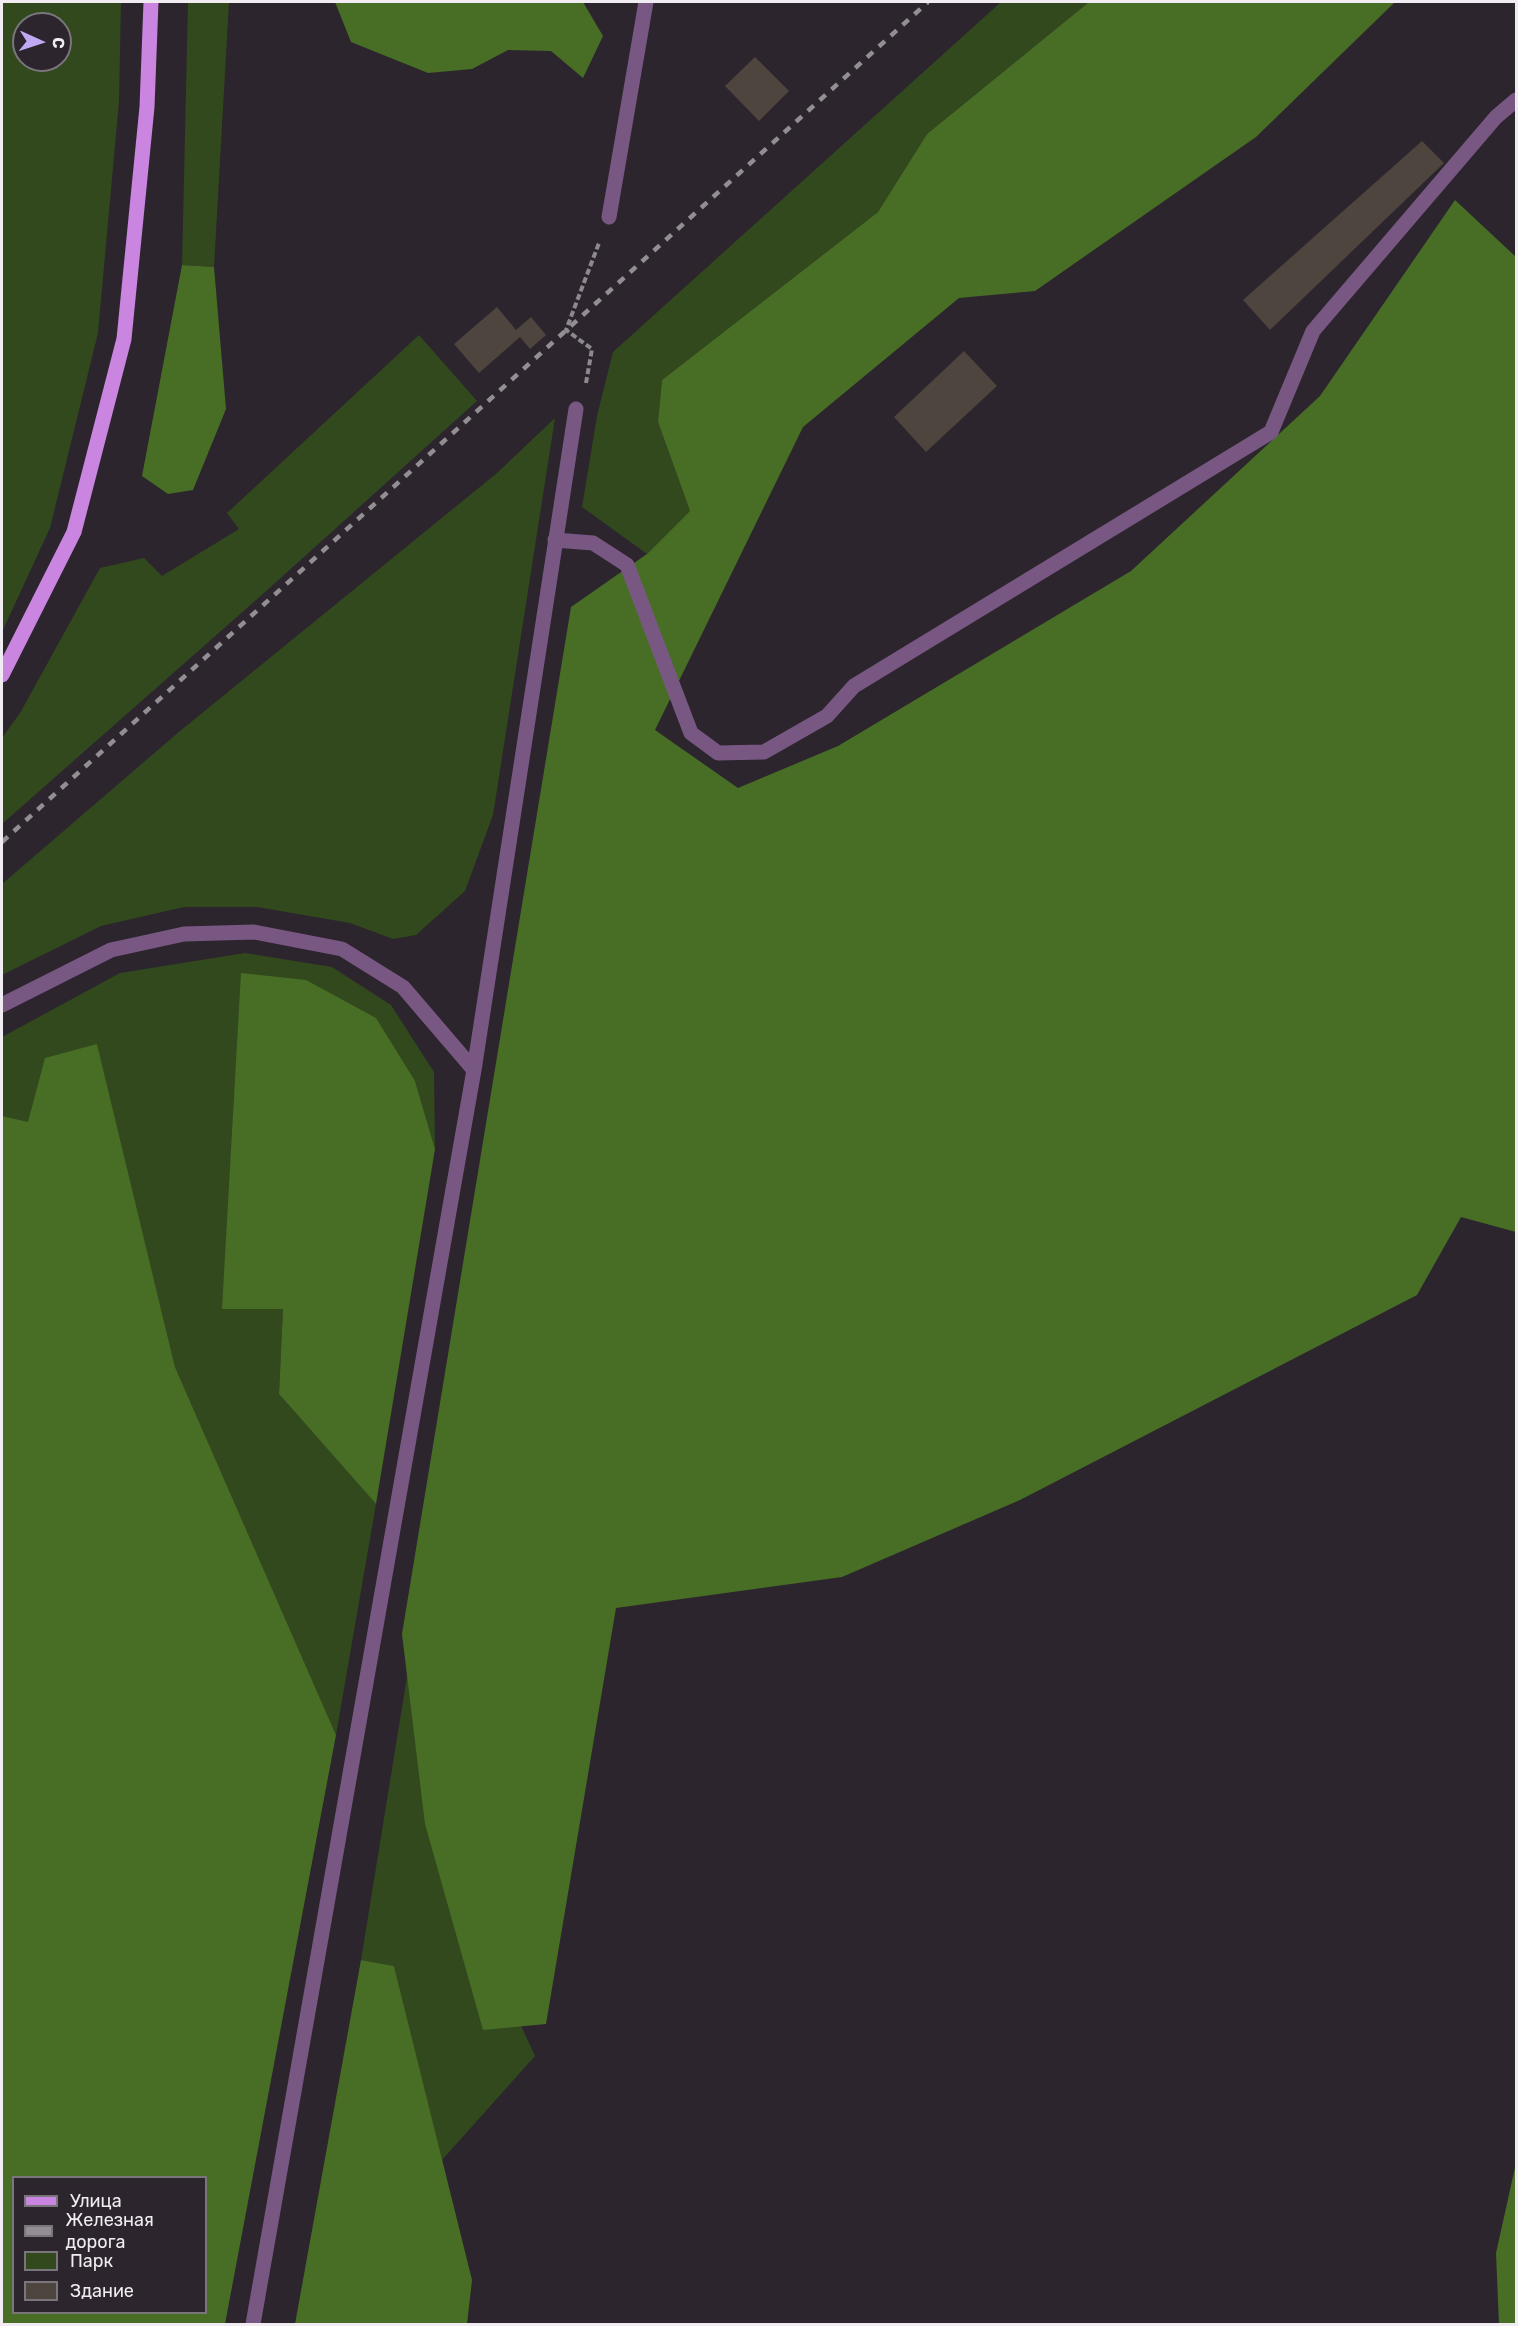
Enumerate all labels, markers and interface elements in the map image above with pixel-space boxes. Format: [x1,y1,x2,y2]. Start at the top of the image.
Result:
north arrow [12,12,72,72]
text: С [49,37,68,49]
legend [12,2176,207,2314]
text: Улица [70,2190,122,2212]
text: Железная дорога [65,2209,154,2253]
text: Парк [70,2250,113,2272]
text: Здание [70,2280,134,2302]

